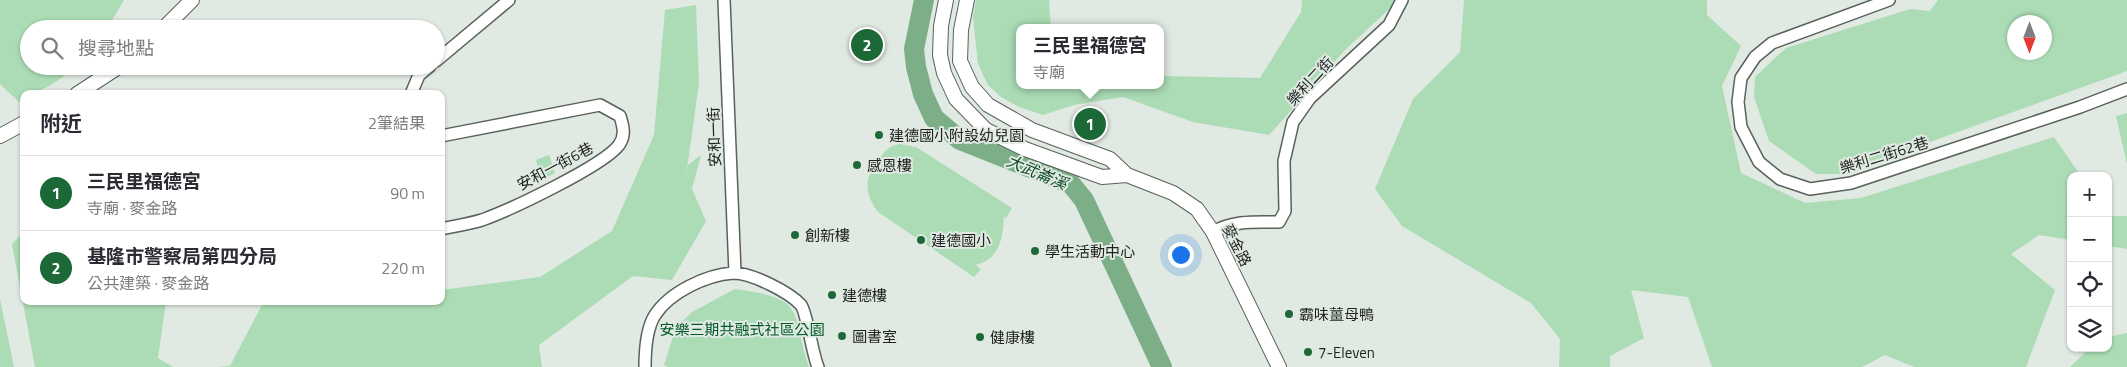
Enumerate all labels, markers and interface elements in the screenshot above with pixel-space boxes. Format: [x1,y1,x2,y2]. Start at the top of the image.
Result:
north arrow [2007,15,2052,60]
search box [20,20,445,75]
popup [1016,24,1164,89]
pin: 2 [851,26,883,64]
text: 三民里福德宮 [1033,30,1147,59]
text: 搜尋地點 [78,33,154,62]
icon: search [38,34,66,62]
street label: 樂利二街 [1281,51,1339,111]
text: 寺廟 [1033,60,1065,84]
pin: 1 [1074,105,1106,143]
text: 附近 [40,107,82,139]
street label: 安和一街 [701,107,727,167]
text: 2筆結果 [368,111,425,135]
place label: 建德國小附設幼兒園 [889,124,1024,147]
marker: 建德國小附設幼兒園 [873,129,885,141]
street label: 樂利二街62巷 [1837,131,1931,179]
street label: 安和一街6巷 [513,136,597,196]
water label: 大武崙溪 [1003,148,1073,196]
place label: 感恩樓 [867,154,912,177]
marker: 感恩樓 [851,159,863,171]
text: 三民里福德宮 [87,166,201,195]
map controls [2067,172,2112,352]
button: + [2067,172,2112,217]
text: 1 [52,181,60,205]
text: 90 m [390,181,425,205]
text: 寺廟 · 麥金路 [87,196,178,220]
button: − [2067,217,2112,262]
street label: 麥金路 [1217,220,1257,270]
place label: 創新樓 [805,224,850,247]
marker: 創新樓 [789,229,801,241]
place label: 建德國小 [931,229,991,252]
marker: 建德國小 [915,234,927,246]
place label: 學生活動中心 [1045,240,1135,263]
text: 基隆市警察局第四分局 [87,241,277,270]
your location [1168,242,1194,268]
marker: 學生活動中心 [1029,245,1041,257]
text: 2 [52,256,60,280]
text: 220 m [381,256,425,280]
button: locate [2067,262,2112,307]
text: 公共建築 · 麥金路 [87,271,210,295]
place label: 建德樓 [842,284,887,307]
marker: 建德樓 [826,289,838,301]
place label: 霸味薑母鴨 [1299,303,1374,326]
button: layers [2067,307,2112,352]
marker: 霸味薑母鴨 [1283,308,1295,320]
park label: 安樂三期共融式社區公園 [659,318,825,341]
place label: 圖書室 [852,325,897,348]
place label: 健康樓 [990,326,1035,349]
marker: 圖書室 [836,330,848,342]
marker: 健康樓 [974,331,986,343]
place label: 7-Eleven [1318,341,1375,364]
marker: 7-Eleven [1302,346,1314,358]

